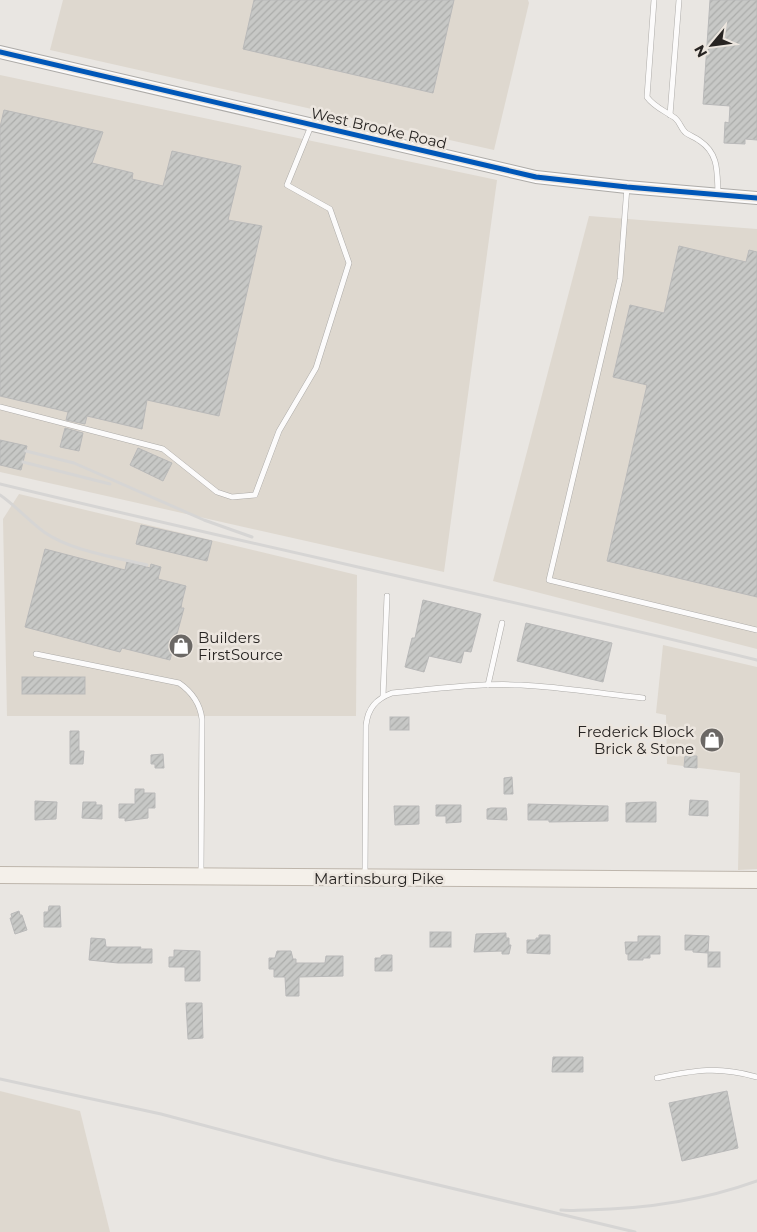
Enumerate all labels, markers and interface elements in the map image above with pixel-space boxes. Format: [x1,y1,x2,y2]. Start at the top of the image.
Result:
north arrow [687,20,737,70]
text: N [690,42,711,61]
street label: West Brooke Road [309,103,449,153]
place label: Builders FirstSource [198,628,283,664]
shop icon: Builders FirstSource [168,633,194,659]
place label: Frederick Block Brick & Stone [577,722,694,758]
shop icon: Frederick Block Brick & Stone [699,727,725,753]
street label: Martinsburg Pike [314,869,444,888]

